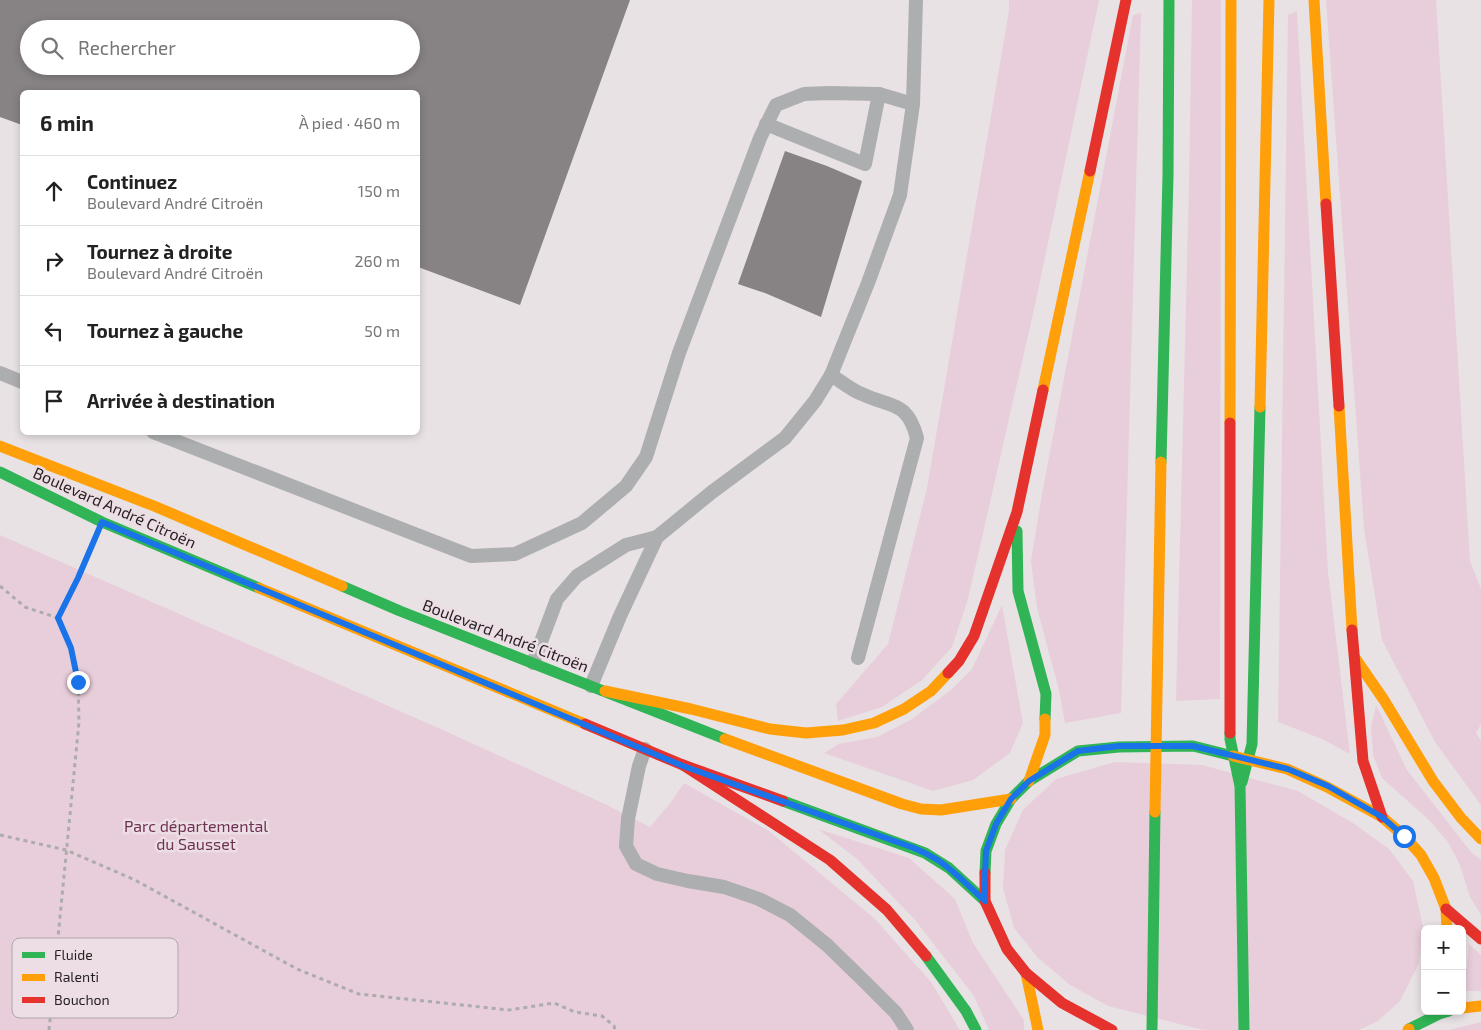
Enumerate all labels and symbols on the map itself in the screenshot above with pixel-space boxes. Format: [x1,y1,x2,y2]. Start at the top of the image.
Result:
street label: Boulevard André Citroën [31,462,199,552]
street label: Boulevard André Citroën [420,595,592,675]
route end [67,671,90,694]
park label: Parc départemental du Sausset [124,816,268,853]
route start [1393,825,1416,848]
legend [12,938,178,1018]
text: Fluide [54,946,93,963]
text: Ralenti [54,968,99,985]
text: Bouchon [54,991,110,1008]

